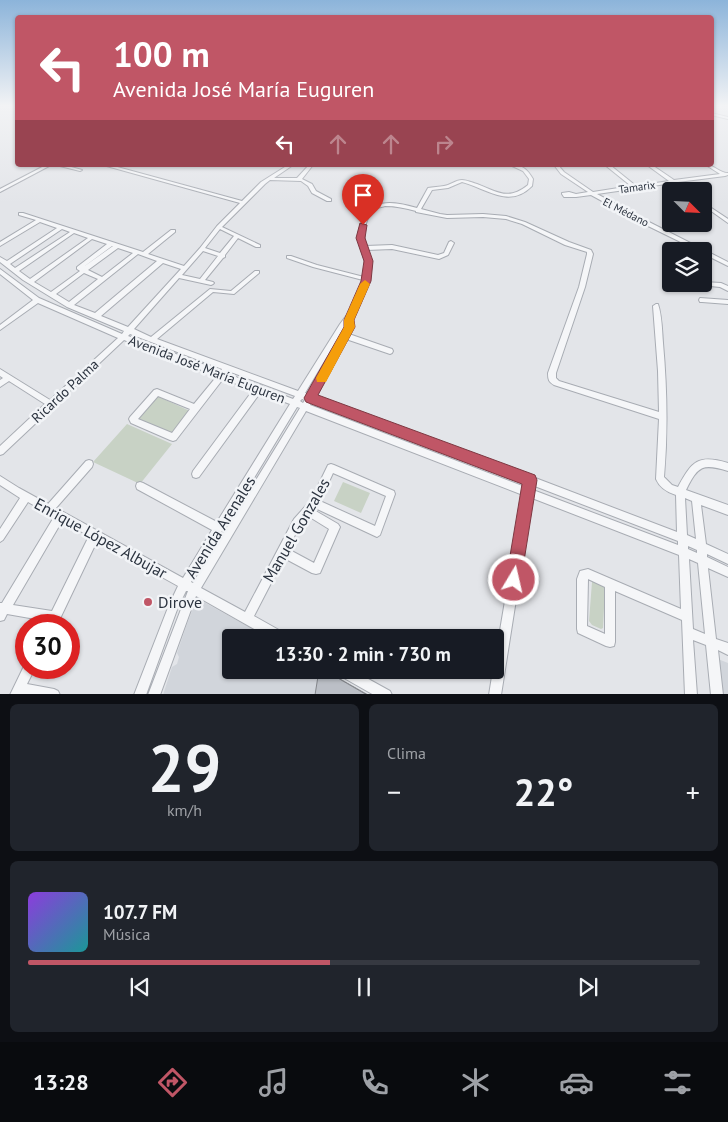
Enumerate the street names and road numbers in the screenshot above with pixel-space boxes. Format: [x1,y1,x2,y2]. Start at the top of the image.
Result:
street label: Tamarix [618,177,657,197]
street label: El Médano [601,194,651,230]
street label: Avenida José María Euguren [126,331,288,407]
street label: Ricardo Palma [28,355,102,427]
street label: Avenida Arenales [181,472,260,582]
street label: Manuel Gonzales [258,474,334,586]
street label: Enrique López Albujar [31,493,171,583]

